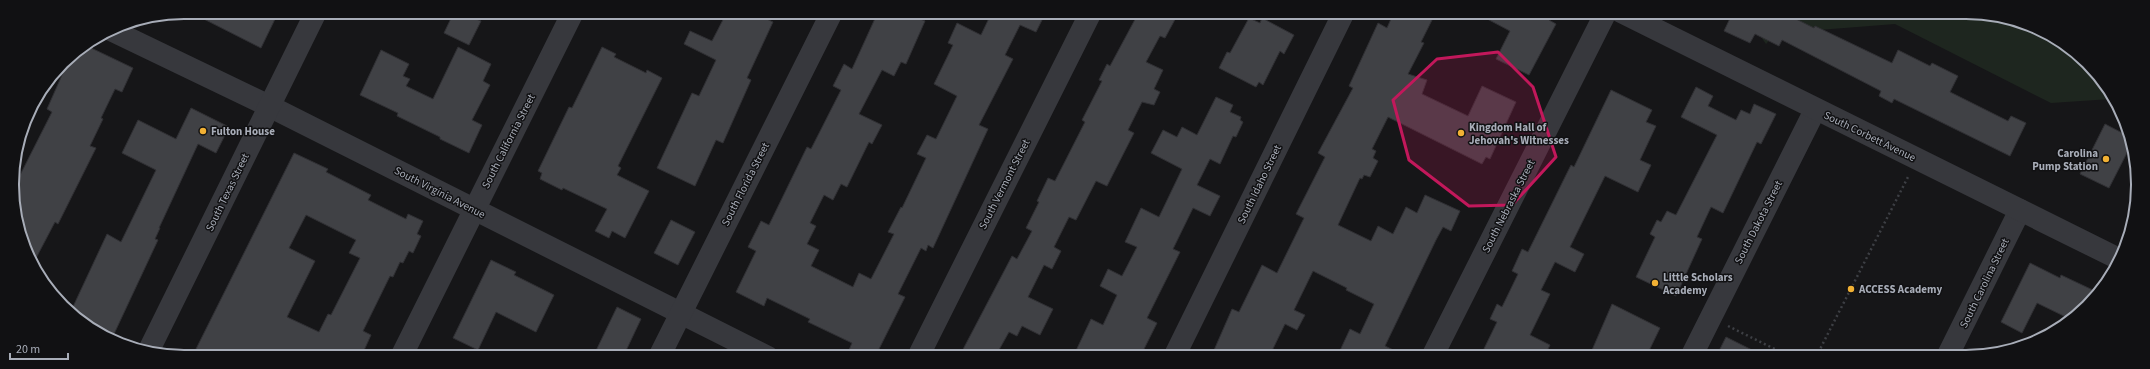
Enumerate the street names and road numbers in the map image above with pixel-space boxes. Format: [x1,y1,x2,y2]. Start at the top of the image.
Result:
street label: South California Street [478,91,539,191]
street label: South Corbett Avenue [1821,108,1919,165]
street label: South Vermont Street [975,136,1034,232]
street label: South Florida Street [718,140,773,229]
street label: South Idaho Street [1234,142,1285,226]
street label: South Texas Street [202,150,253,234]
street label: South Nebraska Street [1478,157,1539,255]
street label: South Virginia Avenue [392,163,488,222]
street label: South Dakota Street [1731,178,1786,267]
street label: South Carolina Street [1956,236,2013,331]

